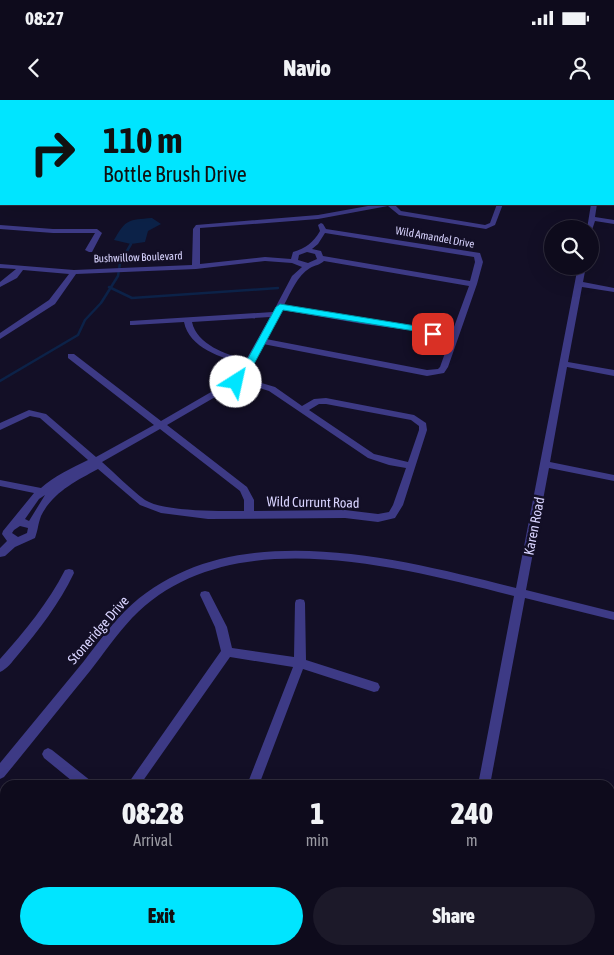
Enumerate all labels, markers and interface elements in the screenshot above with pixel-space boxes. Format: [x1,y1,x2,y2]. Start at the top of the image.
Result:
text: 08:27 [25,7,64,29]
icon: back [20,54,48,82]
icon: person [566,54,594,82]
text: Navio [283,55,331,81]
icon: right [20,120,85,185]
text: 110 m [103,120,182,160]
text: Bottle Brush Drive [103,161,247,187]
map controls [544,220,599,275]
button: search [544,220,599,275]
street label: Wild Amandel Drive [395,224,475,250]
street label: Bushwillow Boulevard [93,249,183,265]
pin [412,313,454,355]
icon: arrive [419,320,447,348]
position arrow [209,355,261,407]
street label: Wild Currunt Road [266,493,360,511]
street label: Karen Road [521,496,547,556]
street label: Stoneridge Drive [64,593,132,667]
text: 08:28 [122,796,184,830]
text: 1 [310,796,324,830]
text: 240 [451,796,493,830]
text: Arrival [133,831,172,849]
text: min [306,831,329,849]
text: m [466,831,478,849]
button: Exit [20,887,303,945]
button: Share [313,887,595,945]

